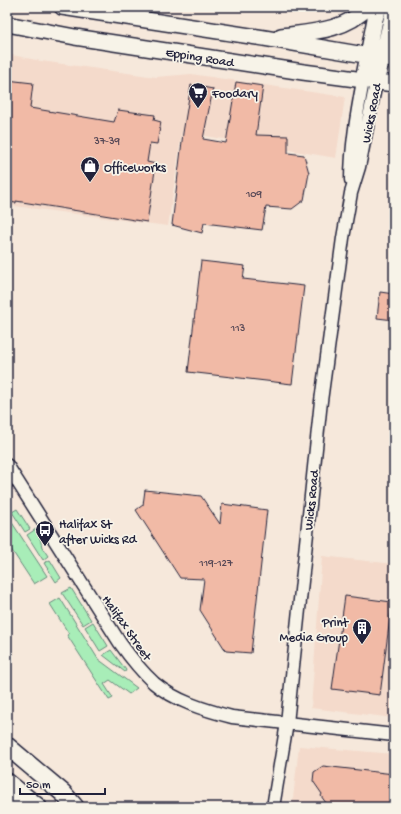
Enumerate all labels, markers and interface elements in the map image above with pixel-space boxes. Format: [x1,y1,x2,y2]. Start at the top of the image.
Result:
street label: Epping Road [164,46,236,71]
supermarket icon: Foodary [187,81,209,109]
street label: Wicks Road [359,81,386,145]
place label: Foodary [211,87,259,102]
house number: 37-39 [93,136,121,148]
shop icon: Officeworks [79,155,101,183]
place label: Officeworks [104,161,167,176]
house number: 109 [245,189,263,201]
house number: 113 [230,323,246,335]
street label: Wicks Road [302,468,323,531]
place label: Halifax St after Wicks Rd [59,518,138,548]
bus stop icon: Halifax St after Wicks Rd [34,519,56,547]
house number: 119-127 [198,558,233,570]
street label: Halifax Street [98,593,155,665]
place label: Print Media Group [279,616,350,646]
building icon: Print Media Group [351,617,373,645]
scale bar [20,770,105,796]
text: 50 m [26,779,51,793]

